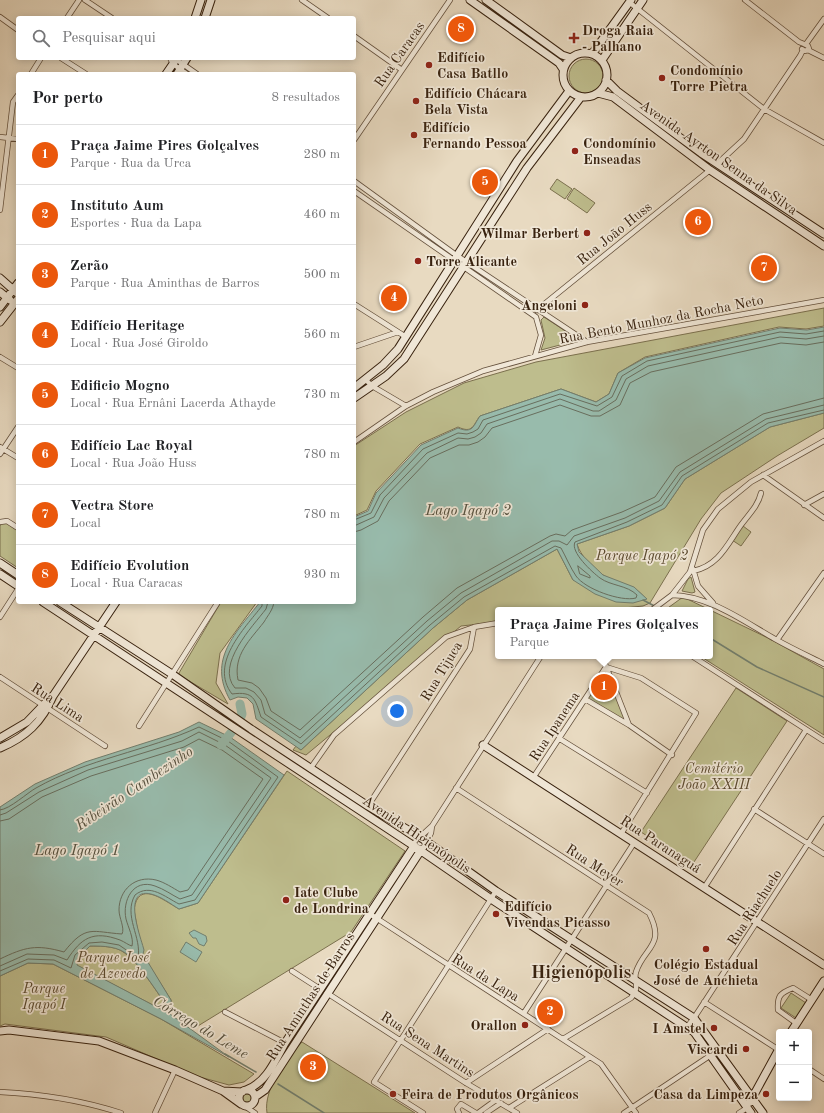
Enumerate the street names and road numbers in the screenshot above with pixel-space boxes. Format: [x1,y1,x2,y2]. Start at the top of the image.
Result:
street label: Rua Caracas [372,19,427,90]
street label: Avenida Ayrton Senna da Silva [637,98,800,218]
street label: Rua João Huss [575,200,655,268]
street label: Rua Bento Munhoz da Rocha Neto [558,293,765,347]
street label: Rua Tijuca [419,639,465,704]
street label: Rua Lima [29,681,86,725]
street label: Rua Ipanema [527,689,583,764]
street label: Avenida Higienópolis [360,793,473,876]
street label: Rua Paranaguá [618,814,703,876]
street label: Rua Meyer [563,842,626,890]
street label: Rua Riachuelo [725,867,785,948]
street label: Rua Aminthas de Barros [264,930,357,1063]
street label: Rua da Lapa [449,952,522,1004]
street label: Rua Sena Martins [378,1009,477,1080]

